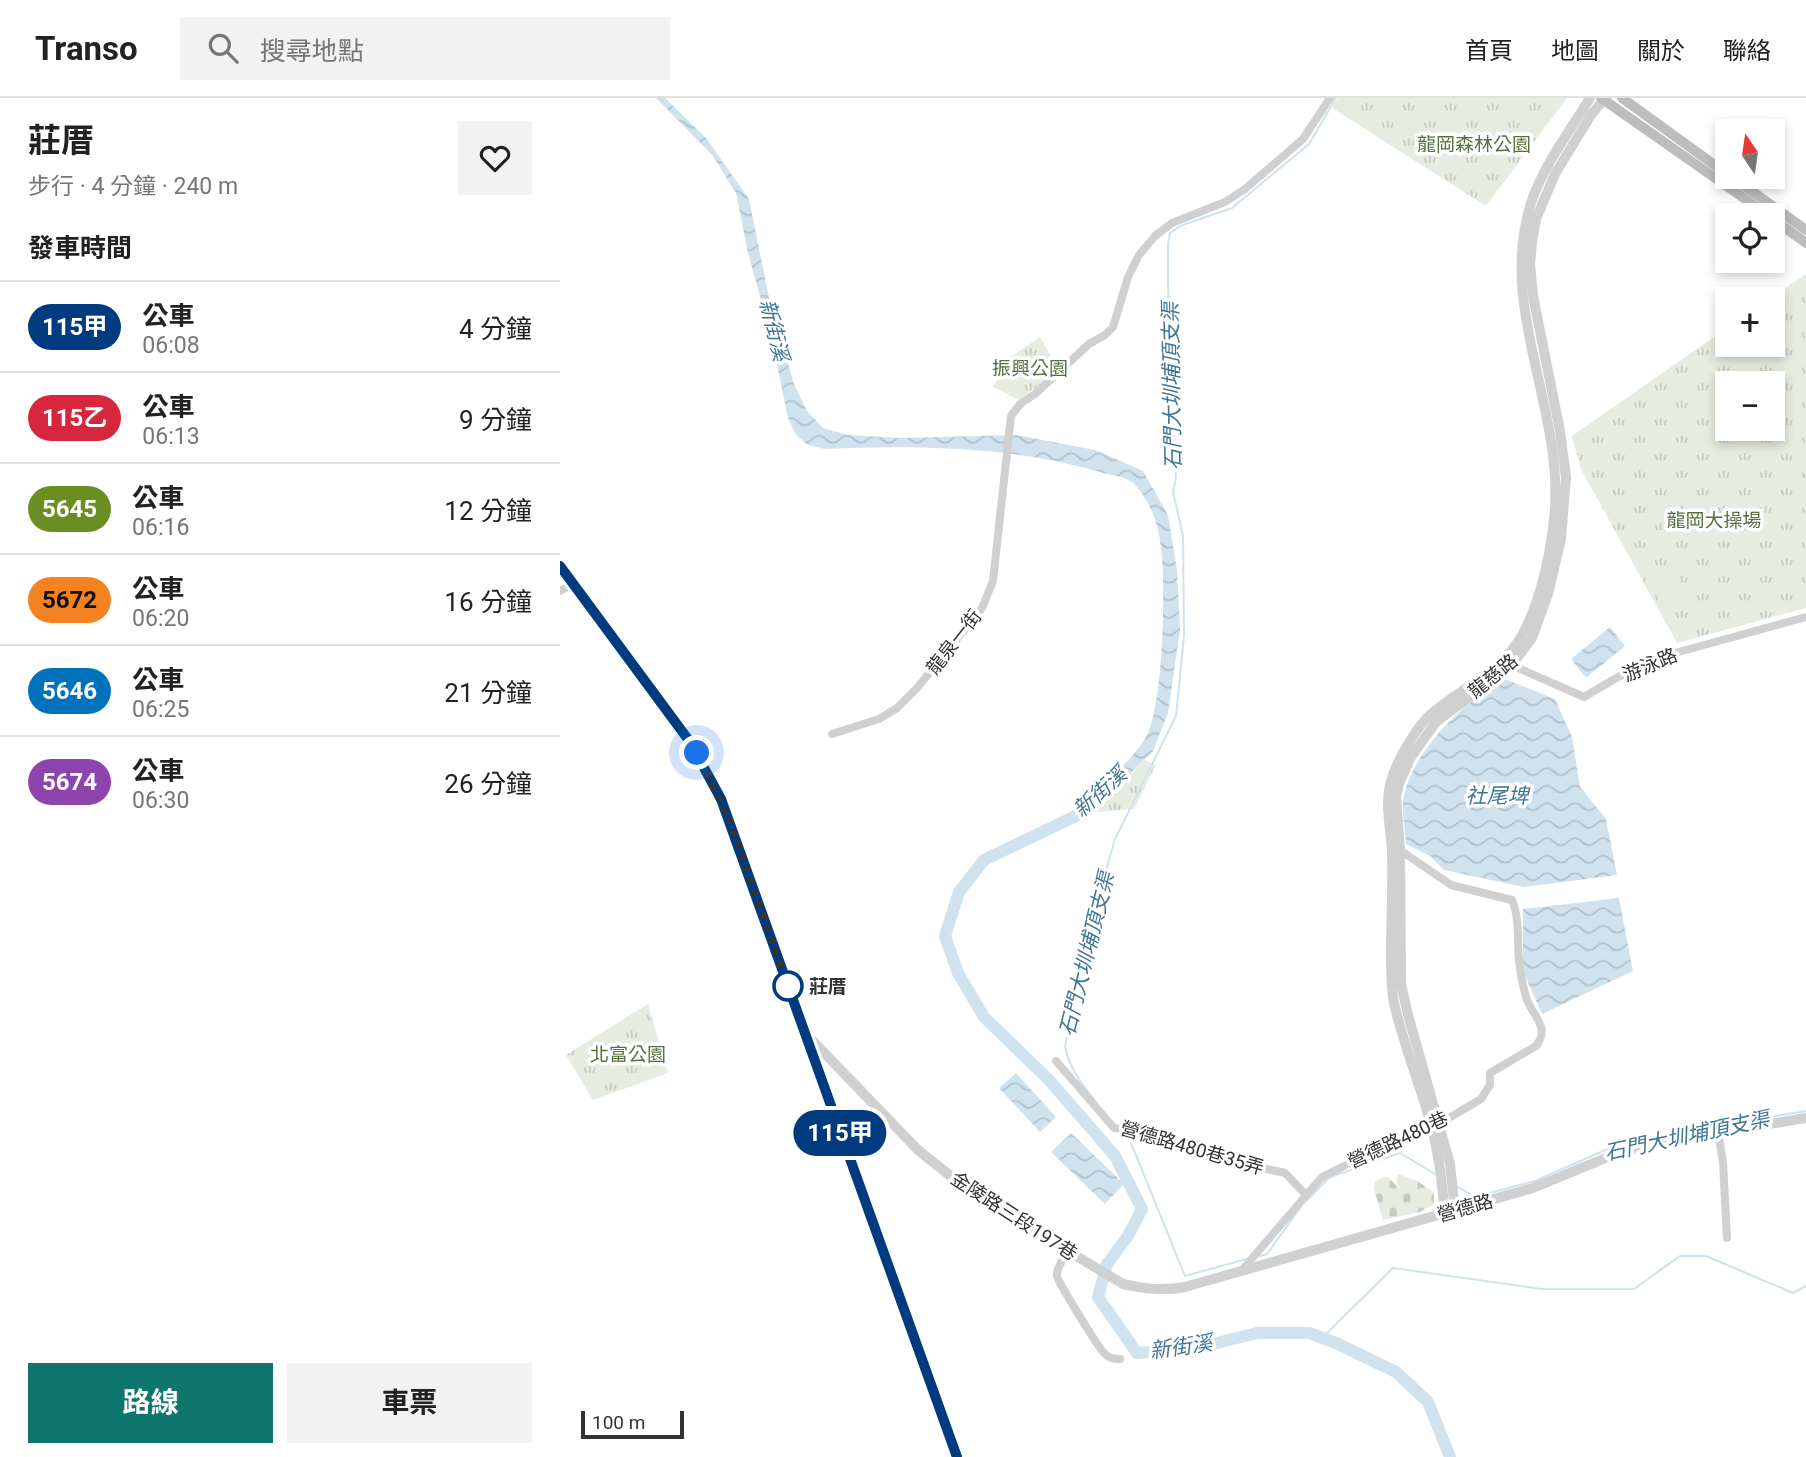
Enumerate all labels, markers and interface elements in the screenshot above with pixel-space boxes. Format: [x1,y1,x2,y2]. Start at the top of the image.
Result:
search box [180,17,670,80]
text: Transo [35,29,138,68]
icon: search [204,29,242,67]
text: 搜尋地點 [260,36,364,66]
text: 首頁 [1465,37,1513,65]
text: 地圖 [1551,37,1599,65]
text: 關於 [1637,37,1685,65]
text: 聯絡 [1723,37,1771,65]
north arrow [1715,119,1785,189]
map controls [1715,119,1785,441]
text: 莊厝 [28,121,94,160]
button: heart [458,121,532,195]
park label: 龍岡森林公園 [1417,133,1531,156]
text: 步行 · 4 分鐘 · 240 m [28,173,238,200]
button: locate [1715,203,1785,273]
text: 發車時間 [28,233,132,263]
button: + [1715,287,1785,357]
water label: 新街溪 [755,297,794,366]
water label: 石門大圳埔頂支渠 [1158,299,1185,470]
text: 公車 [142,301,194,331]
text: 115甲 [42,313,107,341]
text: 4 分鐘 [459,314,532,344]
text: 06:08 [142,332,200,359]
park label: 振興公園 [992,357,1068,380]
button: − [1715,371,1785,441]
text: 公車 [142,392,194,422]
text: 115乙 [42,404,107,432]
text: 9 分鐘 [459,405,532,435]
text: 06:13 [142,423,200,450]
text: 公車 [132,483,184,513]
text: 5645 [42,495,97,523]
text: 12 分鐘 [444,496,532,526]
park label: 龍岡大操場 [1666,509,1762,532]
text: 06:16 [132,514,189,541]
text: 公車 [132,574,184,604]
text: 5672 [42,586,97,614]
text: 16 分鐘 [444,587,532,617]
text: 06:20 [132,605,189,632]
street label: 龍泉一街 [922,605,986,679]
street label: 游泳路 [1619,643,1681,687]
street label: 龍慈路 [1464,649,1522,703]
text: 公車 [132,665,184,695]
text: 5646 [42,677,97,705]
text: 21 分鐘 [444,678,532,708]
text: 06:25 [132,696,189,723]
your location [679,735,714,770]
text: 公車 [132,756,184,786]
water label: 新街溪 [1069,760,1134,822]
text: 5674 [42,768,97,796]
text: 26 分鐘 [444,769,532,799]
water label: 社尾埤 [1466,784,1531,808]
text: 06:30 [132,787,189,814]
water label: 石門大圳埔頂支渠 [1055,867,1120,1038]
marker: 莊厝 [773,971,803,1001]
place label: 莊厝 [809,975,847,998]
park label: 北富公園 [590,1043,666,1066]
water label: 石門大圳埔頂支渠 [1602,1106,1775,1165]
street label: 營德路480巷 [1344,1107,1452,1173]
line badge: 115甲 [791,1110,889,1156]
street label: 營德路480巷35弄 [1118,1116,1266,1180]
text: 115甲 [807,1119,873,1147]
street label: 金陵路三段197巷 [946,1167,1082,1265]
street label: 營德路 [1434,1189,1496,1227]
water label: 新街溪 [1148,1330,1217,1363]
button: 路線 [28,1363,273,1443]
button: 車票 [287,1363,532,1443]
scale bar [581,1408,684,1440]
text: 100 m [592,1411,645,1434]

